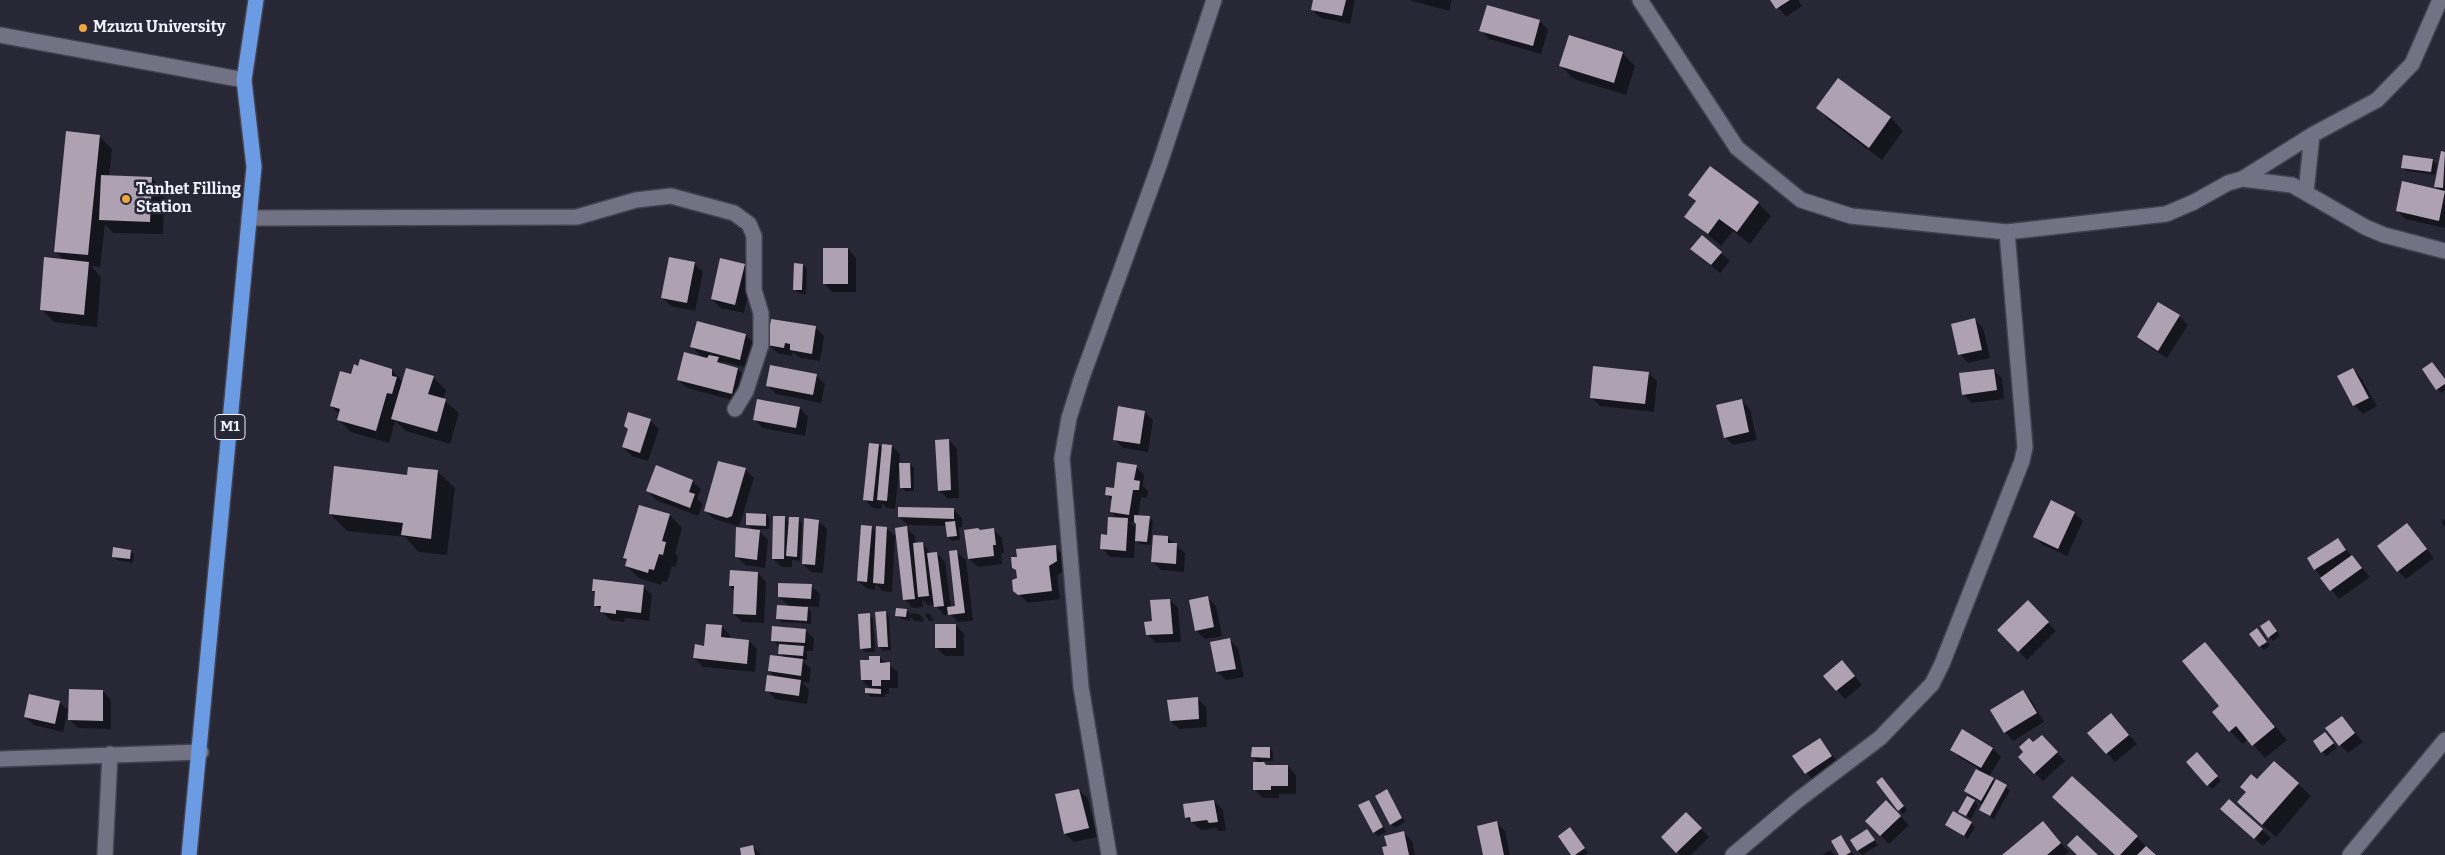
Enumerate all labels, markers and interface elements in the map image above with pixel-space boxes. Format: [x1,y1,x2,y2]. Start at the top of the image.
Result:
place label: Mzuzu University [93,18,226,38]
marker: Mzuzu University [77,22,89,34]
place label: Tanhet Filling Station [136,180,241,218]
marker: Tanhet Filling Station [120,193,132,205]
road number: M1 [215,414,245,440]

